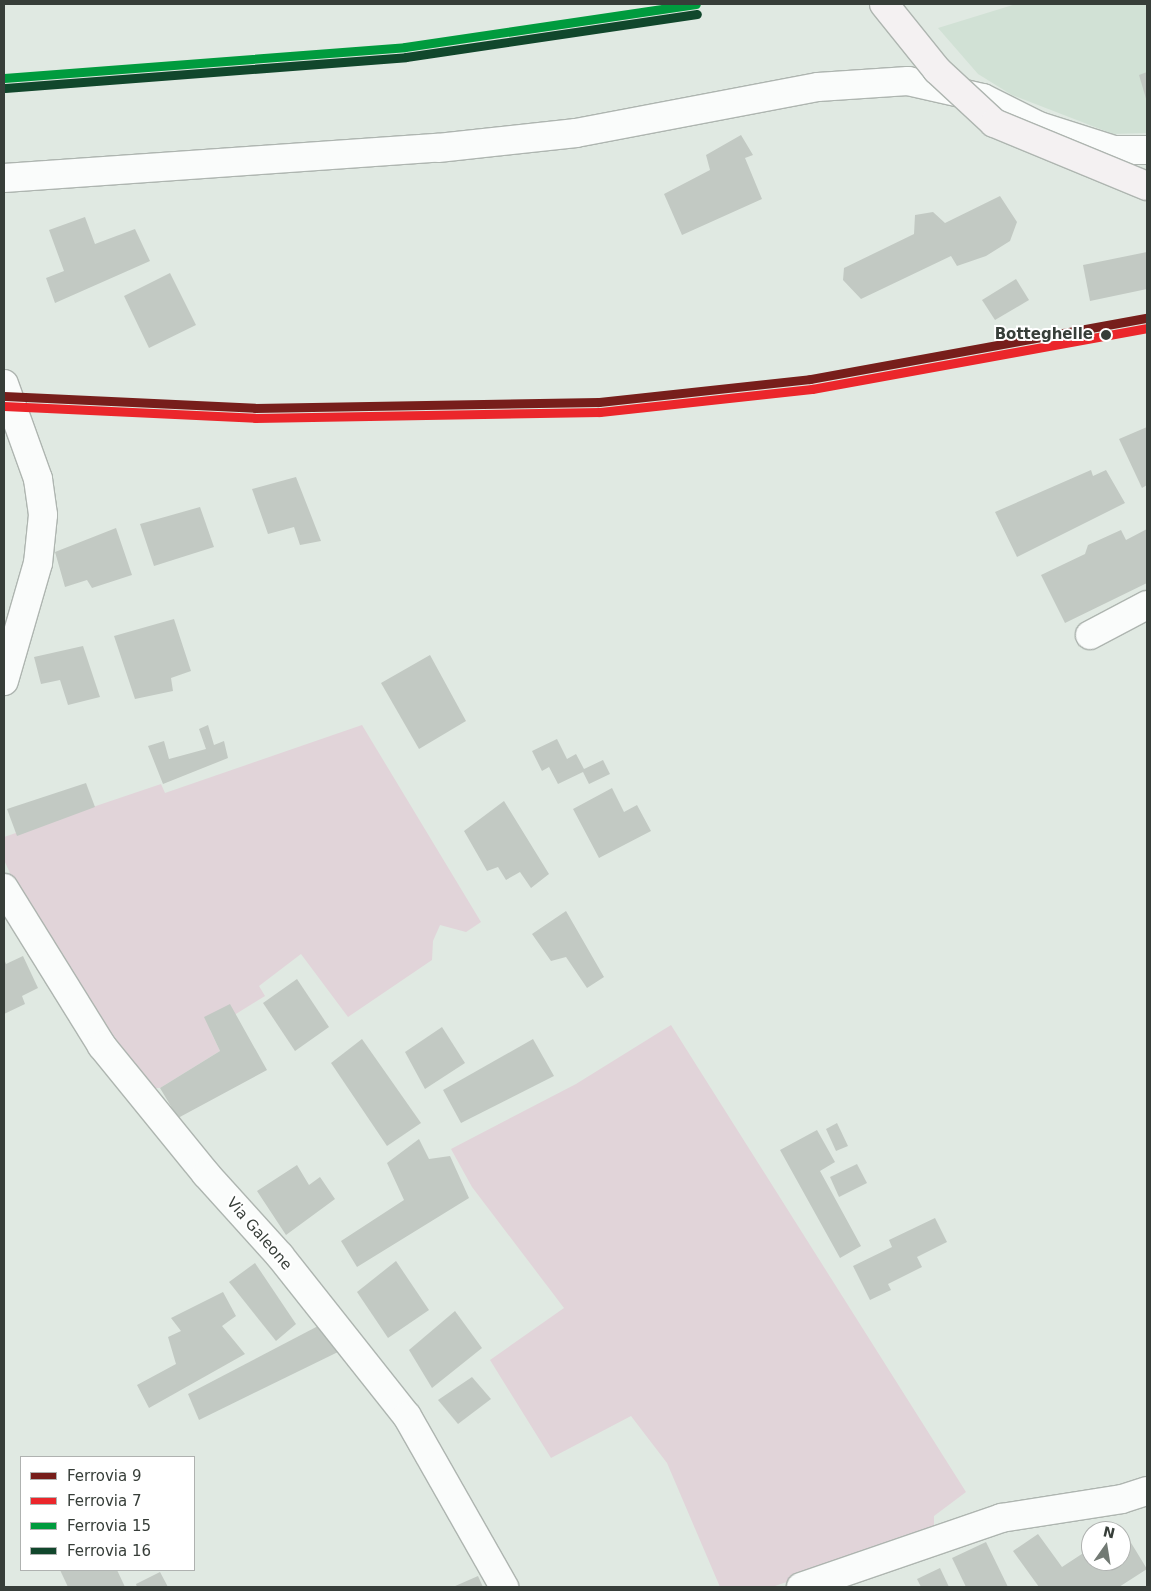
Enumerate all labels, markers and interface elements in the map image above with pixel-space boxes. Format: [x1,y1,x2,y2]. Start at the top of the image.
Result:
place label: Botteghelle [995,326,1093,344]
marker: Botteghelle [1097,326,1115,344]
street label: Via Galeone [223,1194,295,1274]
legend [20,1456,195,1571]
text: Ferrovia 9 [67,1467,142,1485]
text: Ferrovia 7 [67,1492,142,1510]
text: Ferrovia 15 [67,1517,151,1535]
north arrow [1081,1521,1131,1571]
text: N [1102,1523,1117,1541]
text: Ferrovia 16 [67,1542,151,1560]

